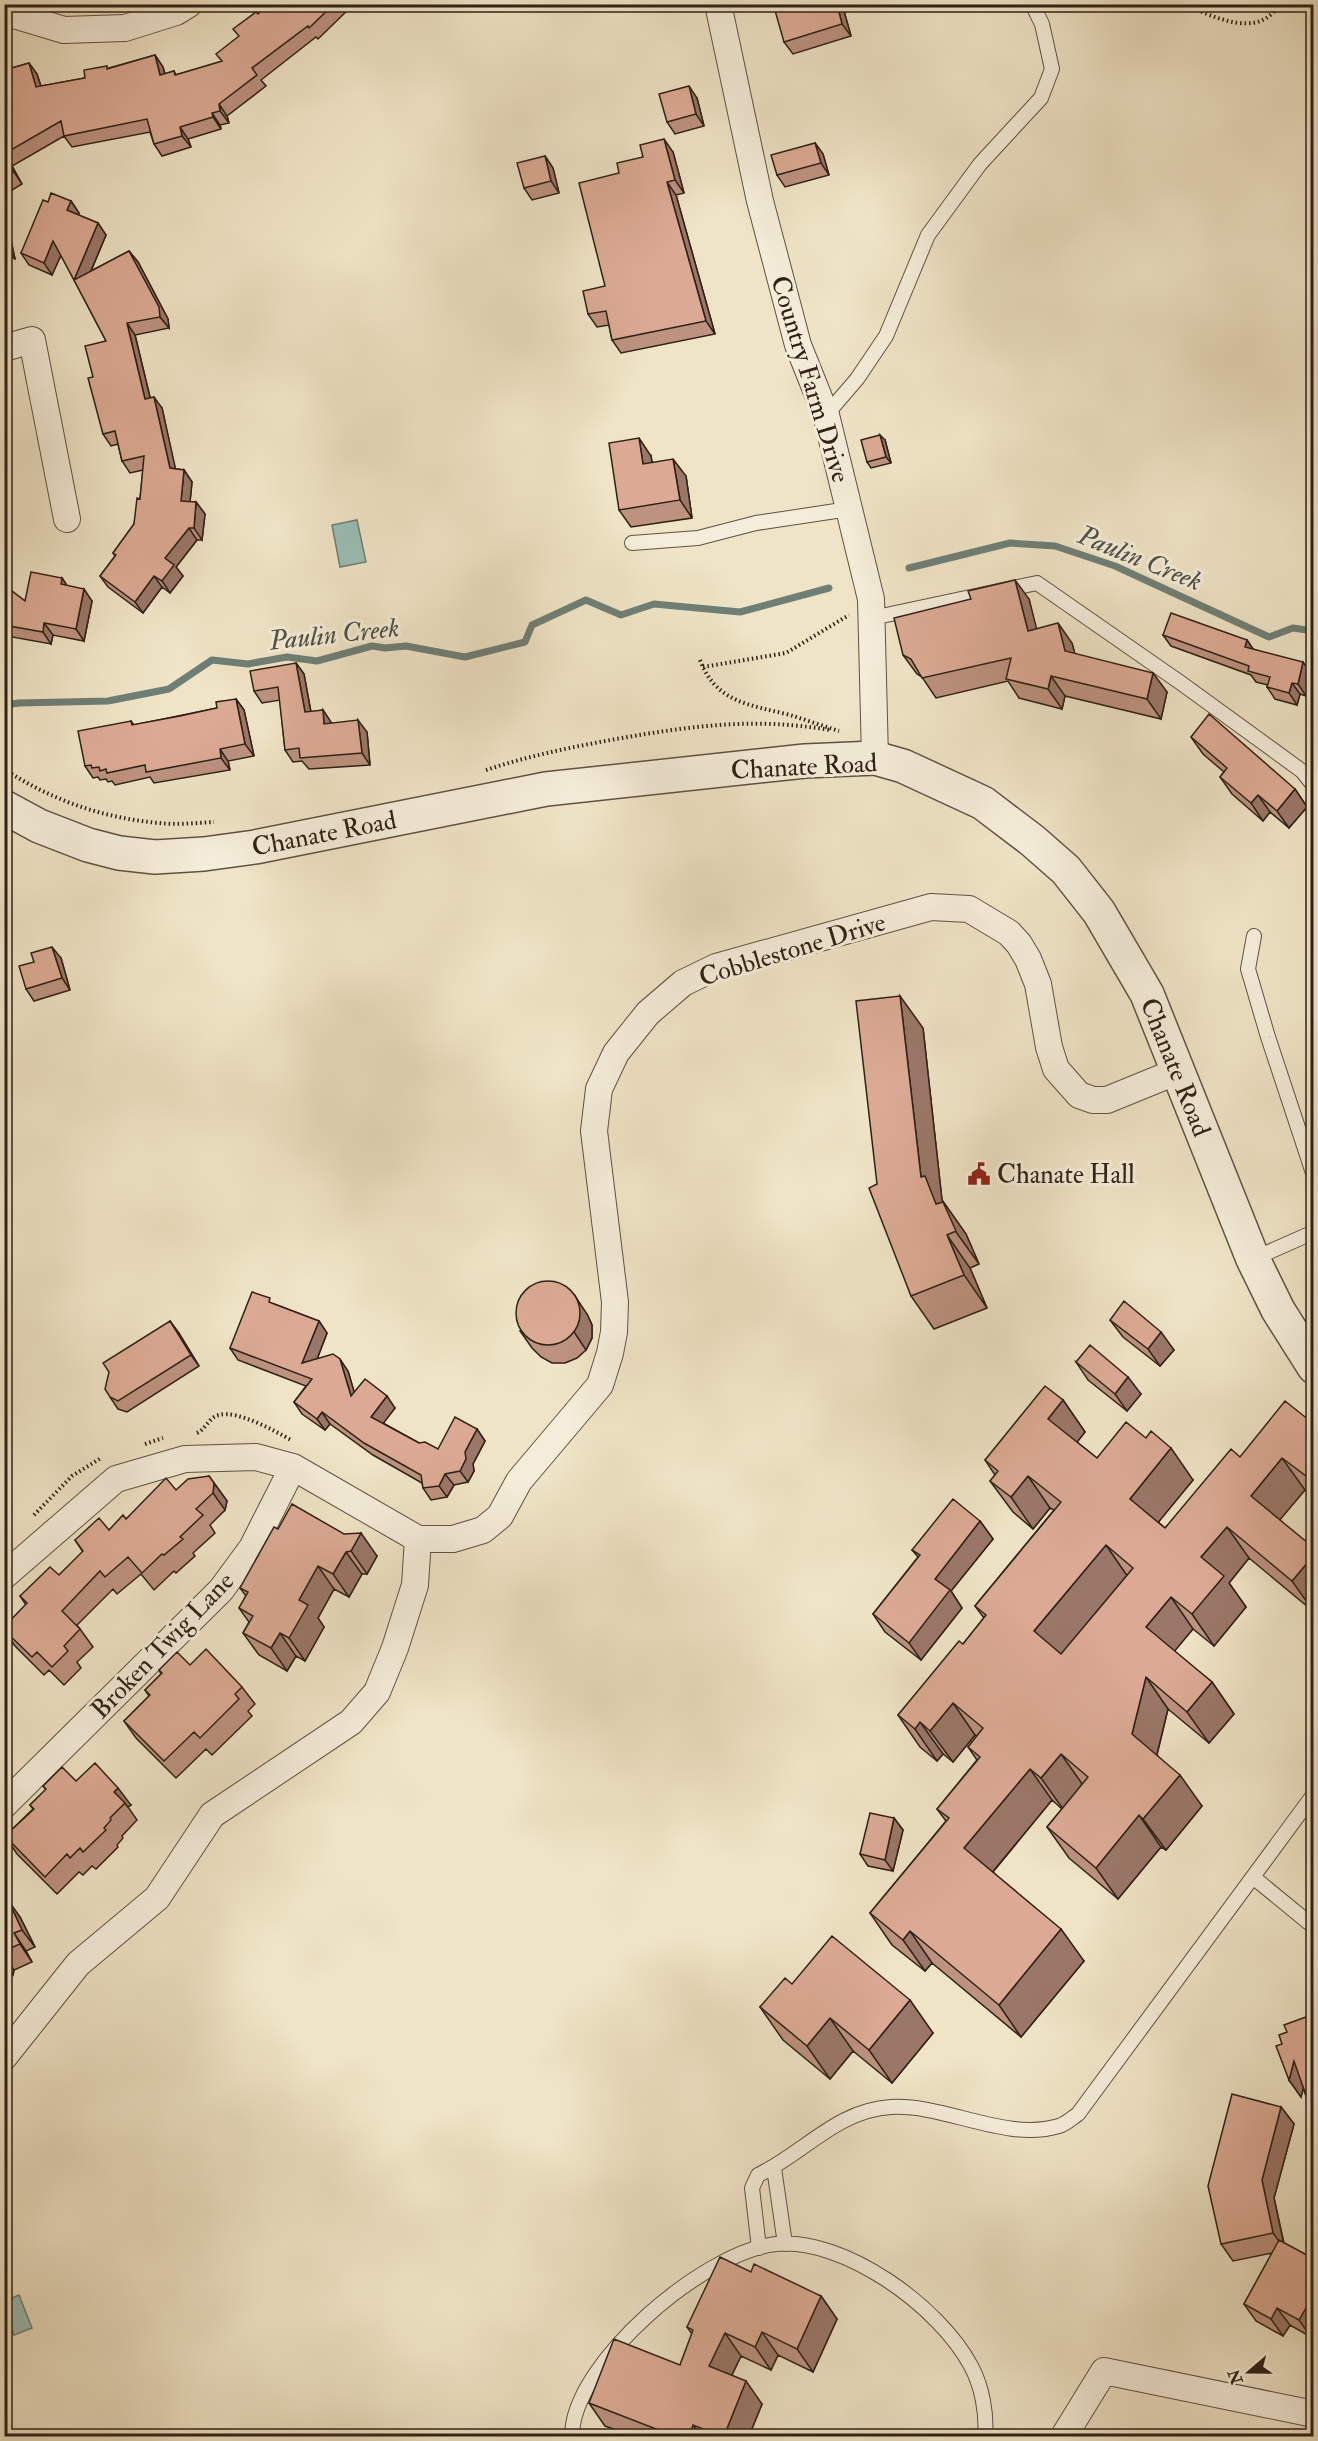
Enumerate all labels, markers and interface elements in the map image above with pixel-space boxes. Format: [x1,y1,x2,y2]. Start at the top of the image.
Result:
street label: Country Farm Drive [763,272,857,487]
water label: Paulin Creek [1072,518,1207,598]
water label: Paulin Creek [266,611,401,658]
street label: Chanate Road [730,747,878,787]
street label: Chanate Road [249,804,399,864]
street label: Cobblestone Drive [695,906,890,994]
street label: Chanate Road [1133,993,1217,1142]
place label: Chanate Hall [997,1159,1135,1191]
public building icon: Chanate Hall [966,1161,992,1187]
street label: Broken Twig Lane [84,1565,241,1726]
north arrow [1219,2342,1279,2402]
text: N [1224,2366,1248,2388]

